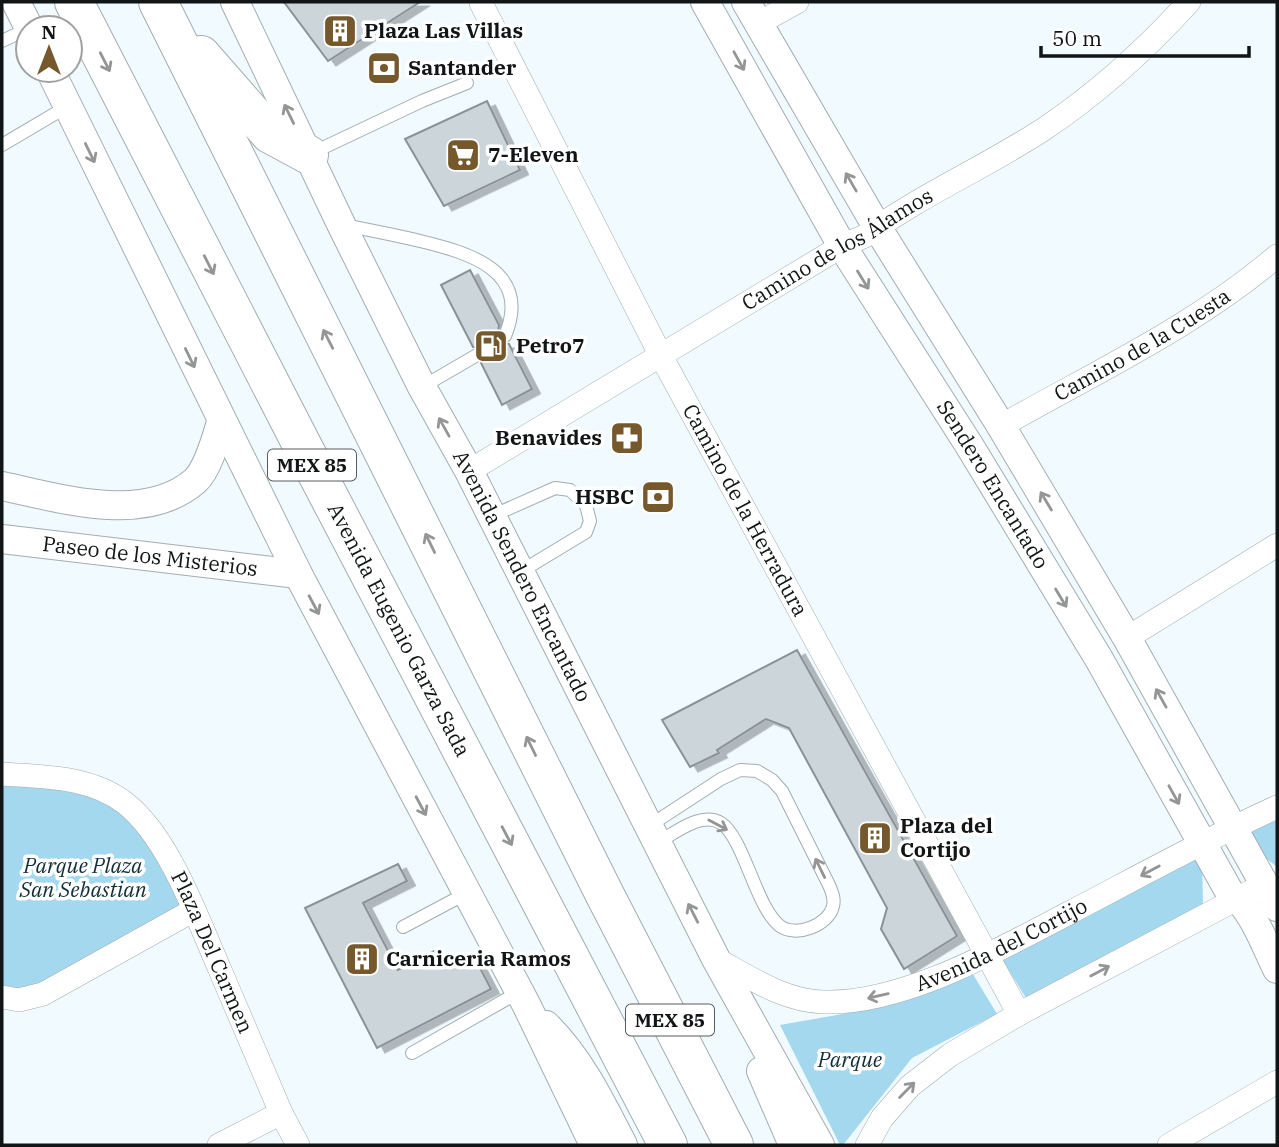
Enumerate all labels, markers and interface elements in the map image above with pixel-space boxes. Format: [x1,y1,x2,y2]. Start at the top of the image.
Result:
building icon: Plaza Las Villas [321,12,359,50]
north arrow [14,14,84,84]
scale bar [1041,14,1249,58]
place label: Plaza Las Villas [364,16,523,44]
text: N [41,20,57,44]
text: 50 m [1052,24,1102,52]
bank icon: Santander [365,49,403,87]
one-way arrow [732,50,746,71]
one-way arrow [98,52,112,72]
place label: Santander [408,53,517,81]
one-way arrow [282,104,295,125]
supermarket icon: 7-Eleven [444,136,482,174]
place label: 7-Eleven [488,140,579,168]
one-way arrow [84,142,98,163]
one-way arrow [843,172,857,192]
street label: Camino de los Álamos [736,181,938,316]
one-way arrow [203,254,216,275]
one-way arrow [857,269,871,289]
street label: Camino de la Cuesta [1049,281,1236,407]
fuel station icon: Petro7 [472,327,510,365]
one-way arrow [320,329,334,350]
place label: Petro7 [516,331,585,359]
one-way arrow [184,347,197,368]
street label: Sendero Encantado [931,394,1056,574]
street label: Camino de la Herradura [677,399,815,621]
one-way arrow [437,418,451,438]
pharmacy icon: Benavides [608,419,646,457]
place label: Benavides [495,423,602,451]
street label: Avenida Sendero Encantado [447,445,598,706]
road number: MEX 85 [268,450,356,480]
bank icon: HSBC [639,478,677,516]
place label: HSBC [575,482,634,510]
one-way arrow [1038,492,1052,512]
street label: Avenida Eugenio Garza Sada [322,498,477,761]
street label: Paseo de los Misterios [41,529,259,582]
one-way arrow [422,533,436,554]
one-way arrow [1055,587,1069,607]
one-way arrow [308,594,321,615]
one-way arrow [1153,688,1167,708]
one-way arrow [524,736,537,757]
one-way arrow [1168,784,1182,805]
one-way arrow [414,795,428,816]
place label: Plaza del Cortijo [900,811,993,863]
one-way arrow [707,818,727,832]
building icon: Plaza del Cortijo [856,819,894,857]
one-way arrow [500,825,514,846]
park label: Parque Plaza San Sebastian [18,851,147,903]
one-way arrow [813,858,827,878]
one-way arrow [1141,864,1161,878]
street label: Plaza Del Carmen [165,866,260,1037]
street label: Avenida del Cortijo [911,891,1092,997]
one-way arrow [686,904,700,924]
building icon: Carniceria Ramos [343,940,381,978]
place label: Carniceria Ramos [386,944,571,972]
one-way arrow [1089,964,1109,978]
one-way arrow [867,990,890,1004]
road number: MEX 85 [626,1004,714,1036]
park label: Parque [817,1045,883,1073]
one-way arrow [898,1082,915,1099]

